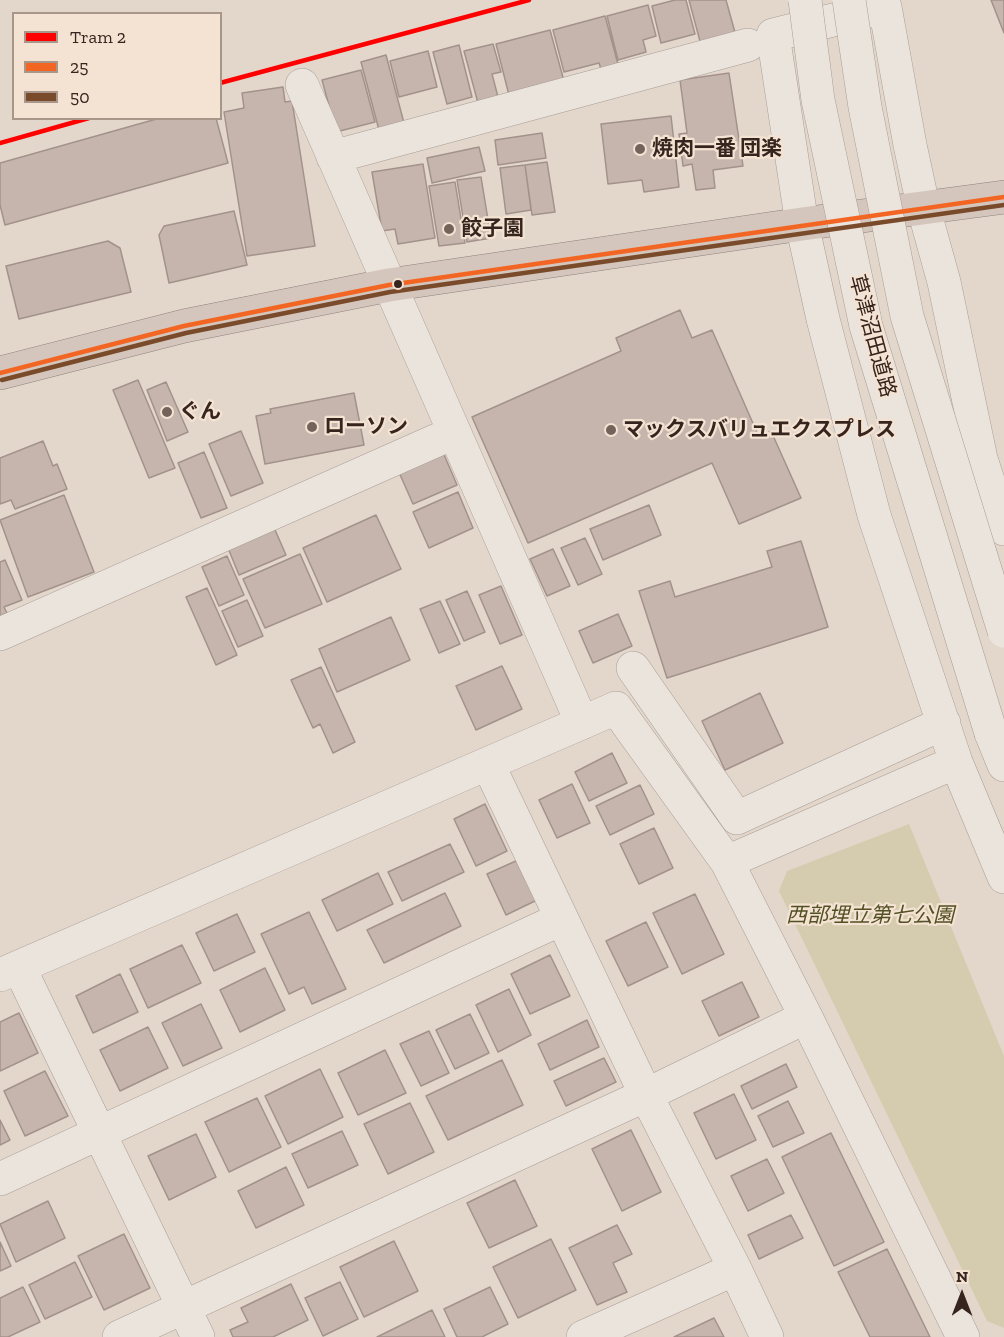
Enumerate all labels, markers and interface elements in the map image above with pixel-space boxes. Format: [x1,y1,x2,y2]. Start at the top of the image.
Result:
legend [12,12,222,120]
text: Tram 2 [70,26,126,48]
text: 25 [70,56,89,78]
text: 50 [70,86,90,108]
place label: 焼肉一番 団楽 [652,136,782,162]
marker: 焼肉一番 団楽 [633,142,647,156]
place label: 餃子園 [461,216,524,242]
marker: 餃子園 [442,222,456,236]
street label: 草津沼田道路 [844,272,900,400]
unlabelled marker [392,278,404,290]
place label: ぐん [179,399,221,425]
marker: ぐん [160,405,174,419]
place label: ローソン [324,414,408,440]
place label: マックスバリュエクスプレス [623,417,896,443]
marker: ローソン [305,420,319,434]
marker: マックスバリュエクスプレス [604,423,618,437]
park label: 西部埋立第七公園 [786,903,954,929]
north arrow [932,1265,992,1325]
text: N [956,1267,968,1286]

